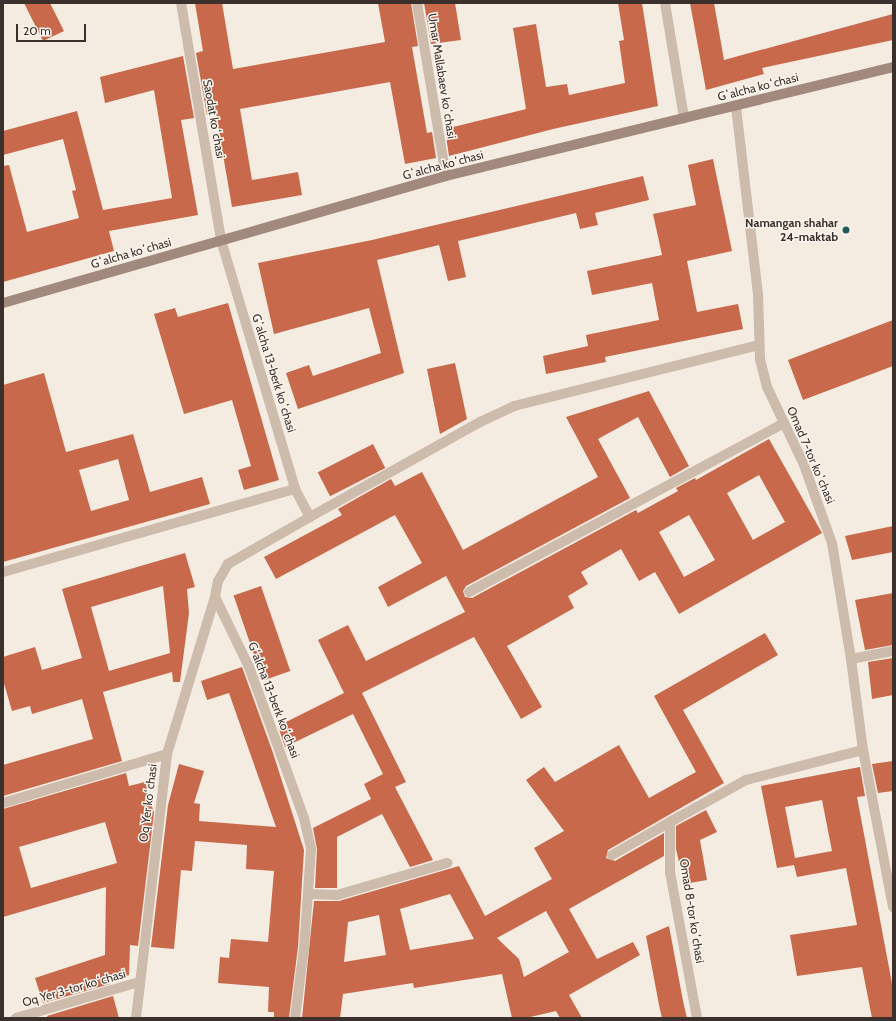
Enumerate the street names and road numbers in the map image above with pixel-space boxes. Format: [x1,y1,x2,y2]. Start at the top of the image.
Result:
street label: Umar Mallabaev koʻchasi [425,12,459,140]
street label: Gʻalcha koʻchasi [716,70,800,104]
street label: Saodat koʻchasi [200,78,228,160]
street label: Gʻalcha koʻchasi [401,147,485,183]
street label: Gʻalcha koʻchasi [89,235,173,271]
street label: Gʻalcha 13-berk koʻchasi [249,312,299,434]
street label: Omad 7-tor koʻchasi [784,404,838,506]
street label: Gʻalcha 13-berk koʻchasi [245,640,303,760]
street label: Oq Yer koʻchasi [136,763,160,843]
street label: Omad 8-tor koʻchasi [677,858,707,964]
street label: Oq Yer 3-tor koʻchasi [21,966,127,1010]

